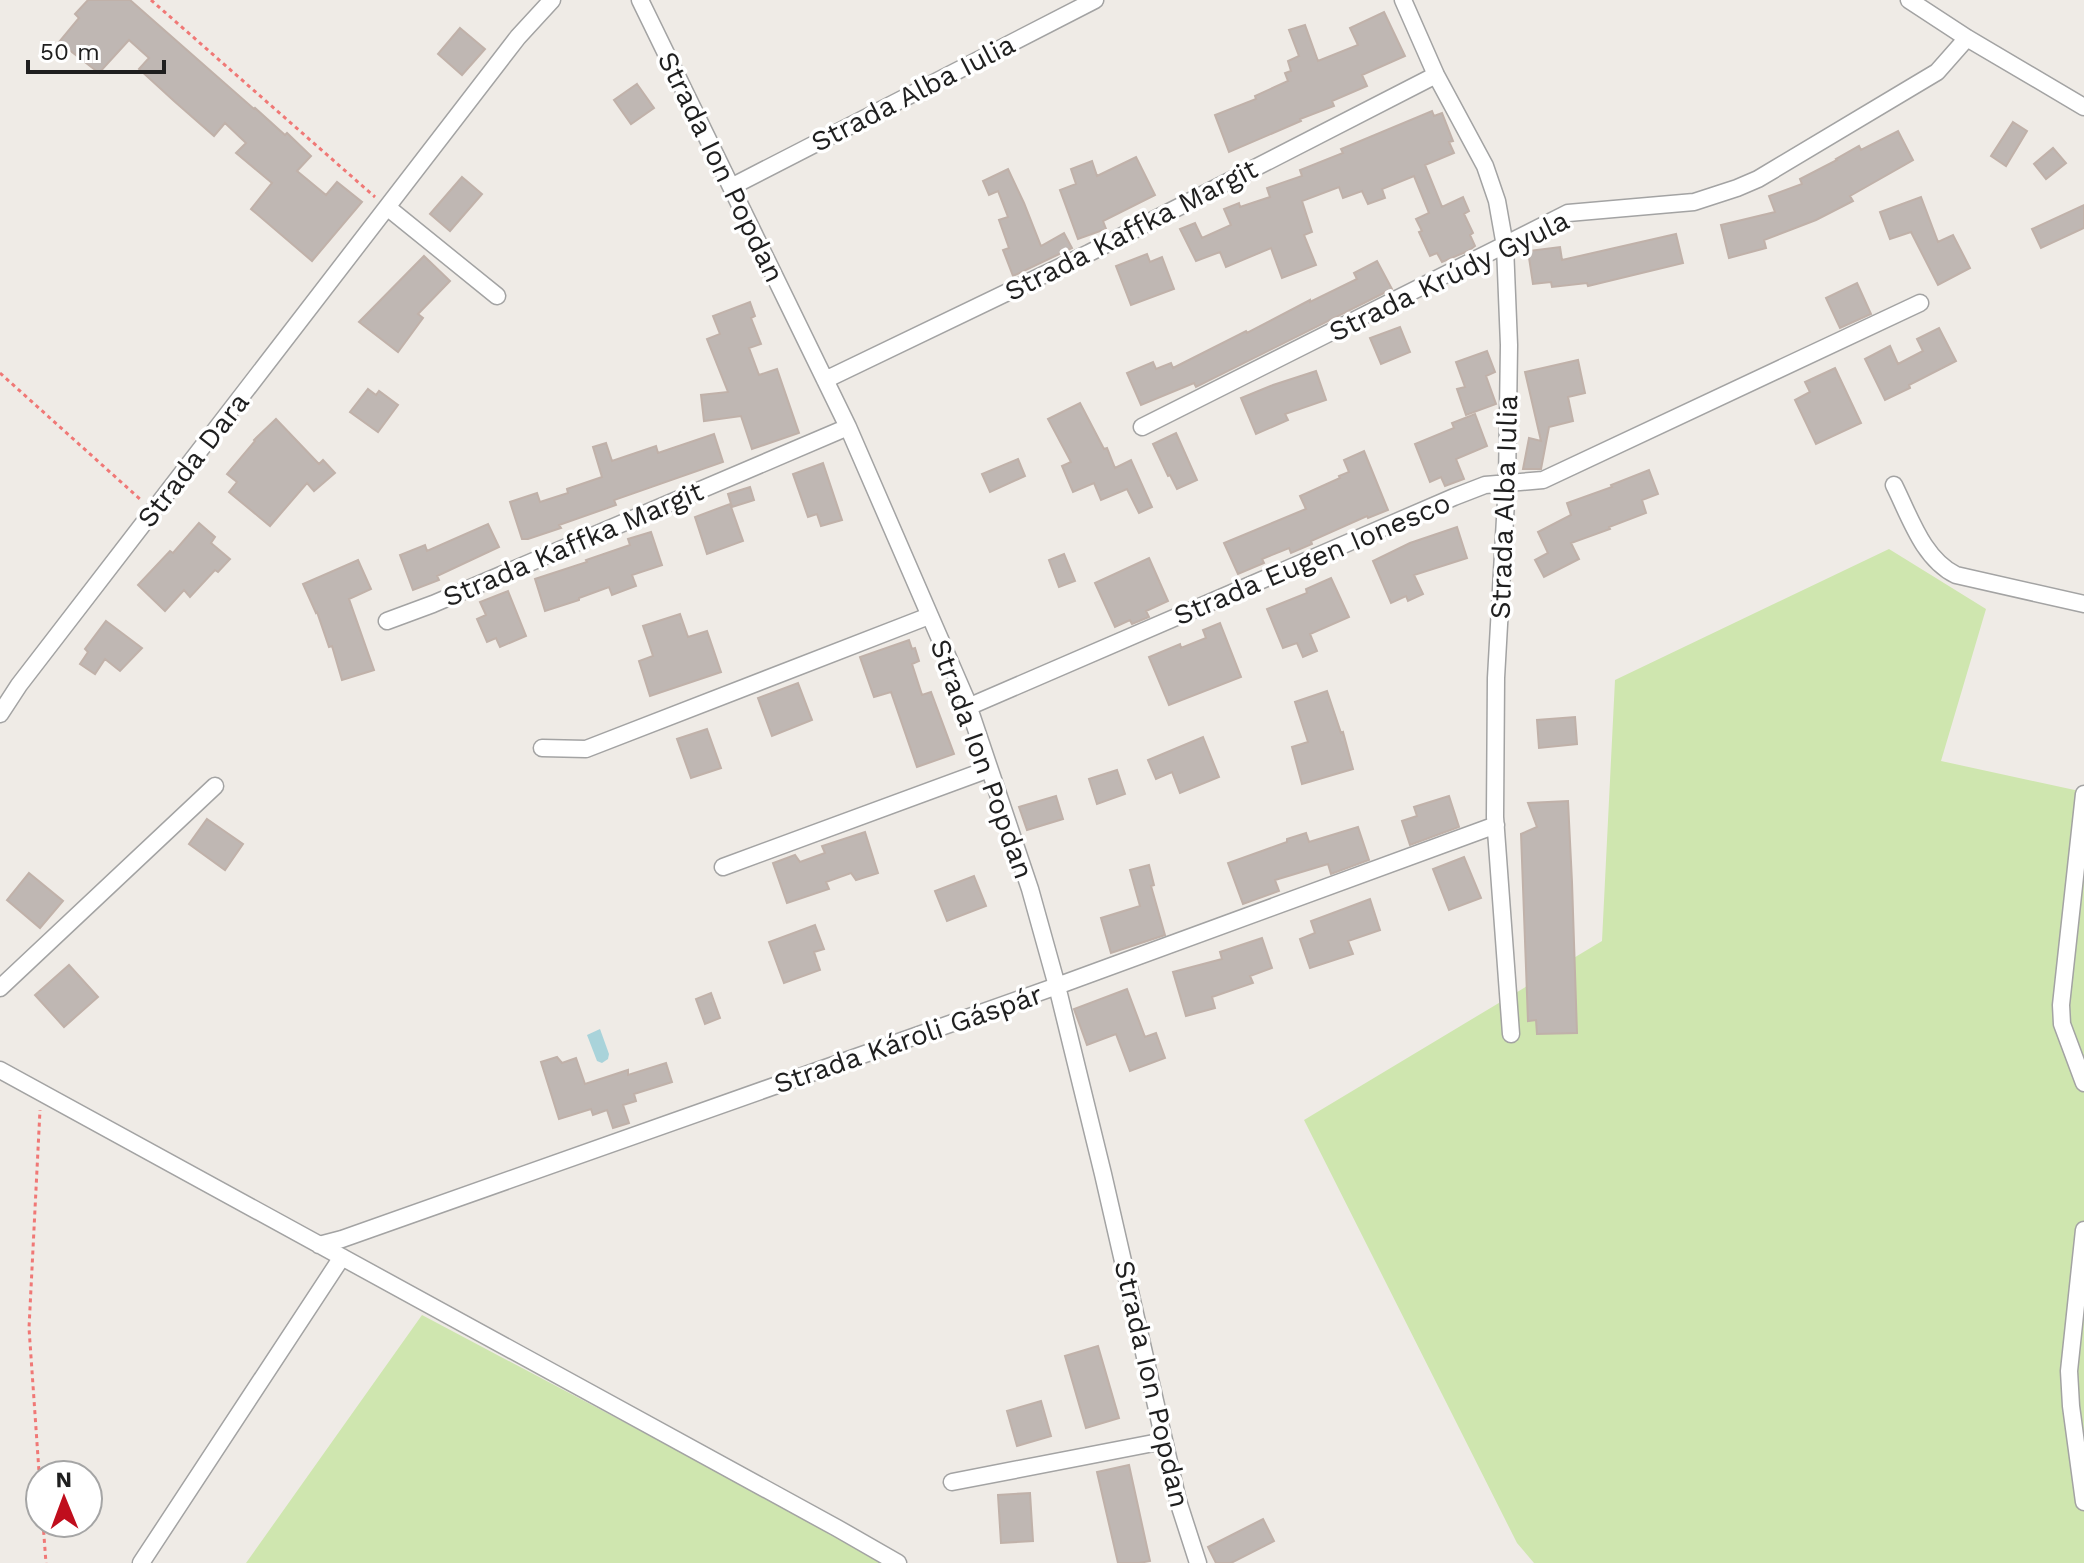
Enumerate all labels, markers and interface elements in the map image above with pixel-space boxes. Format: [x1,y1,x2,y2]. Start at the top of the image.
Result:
scale bar [28,24,164,74]
street label: Strada Alba Iulia [806,27,1021,159]
text: 50 m [40,38,100,66]
street label: Strada Ion Popdan [651,46,791,288]
street label: Strada Kaffka Margit [999,152,1263,308]
street label: Strada Krúdy Gyula [1324,203,1575,348]
street label: Strada Dara [130,386,256,534]
street label: Strada Alba Iulia [1484,394,1524,620]
street label: Strada Kaffka Margit [438,474,708,614]
street label: Strada Eugen Ionesco [1169,486,1455,632]
street label: Strada Ion Popdan [923,635,1041,883]
street label: Strada Károli Gáspár [769,978,1047,1100]
street label: Strada Ion Popdan [1108,1257,1196,1511]
north arrow [24,1459,104,1539]
text: N [55,1467,72,1492]

